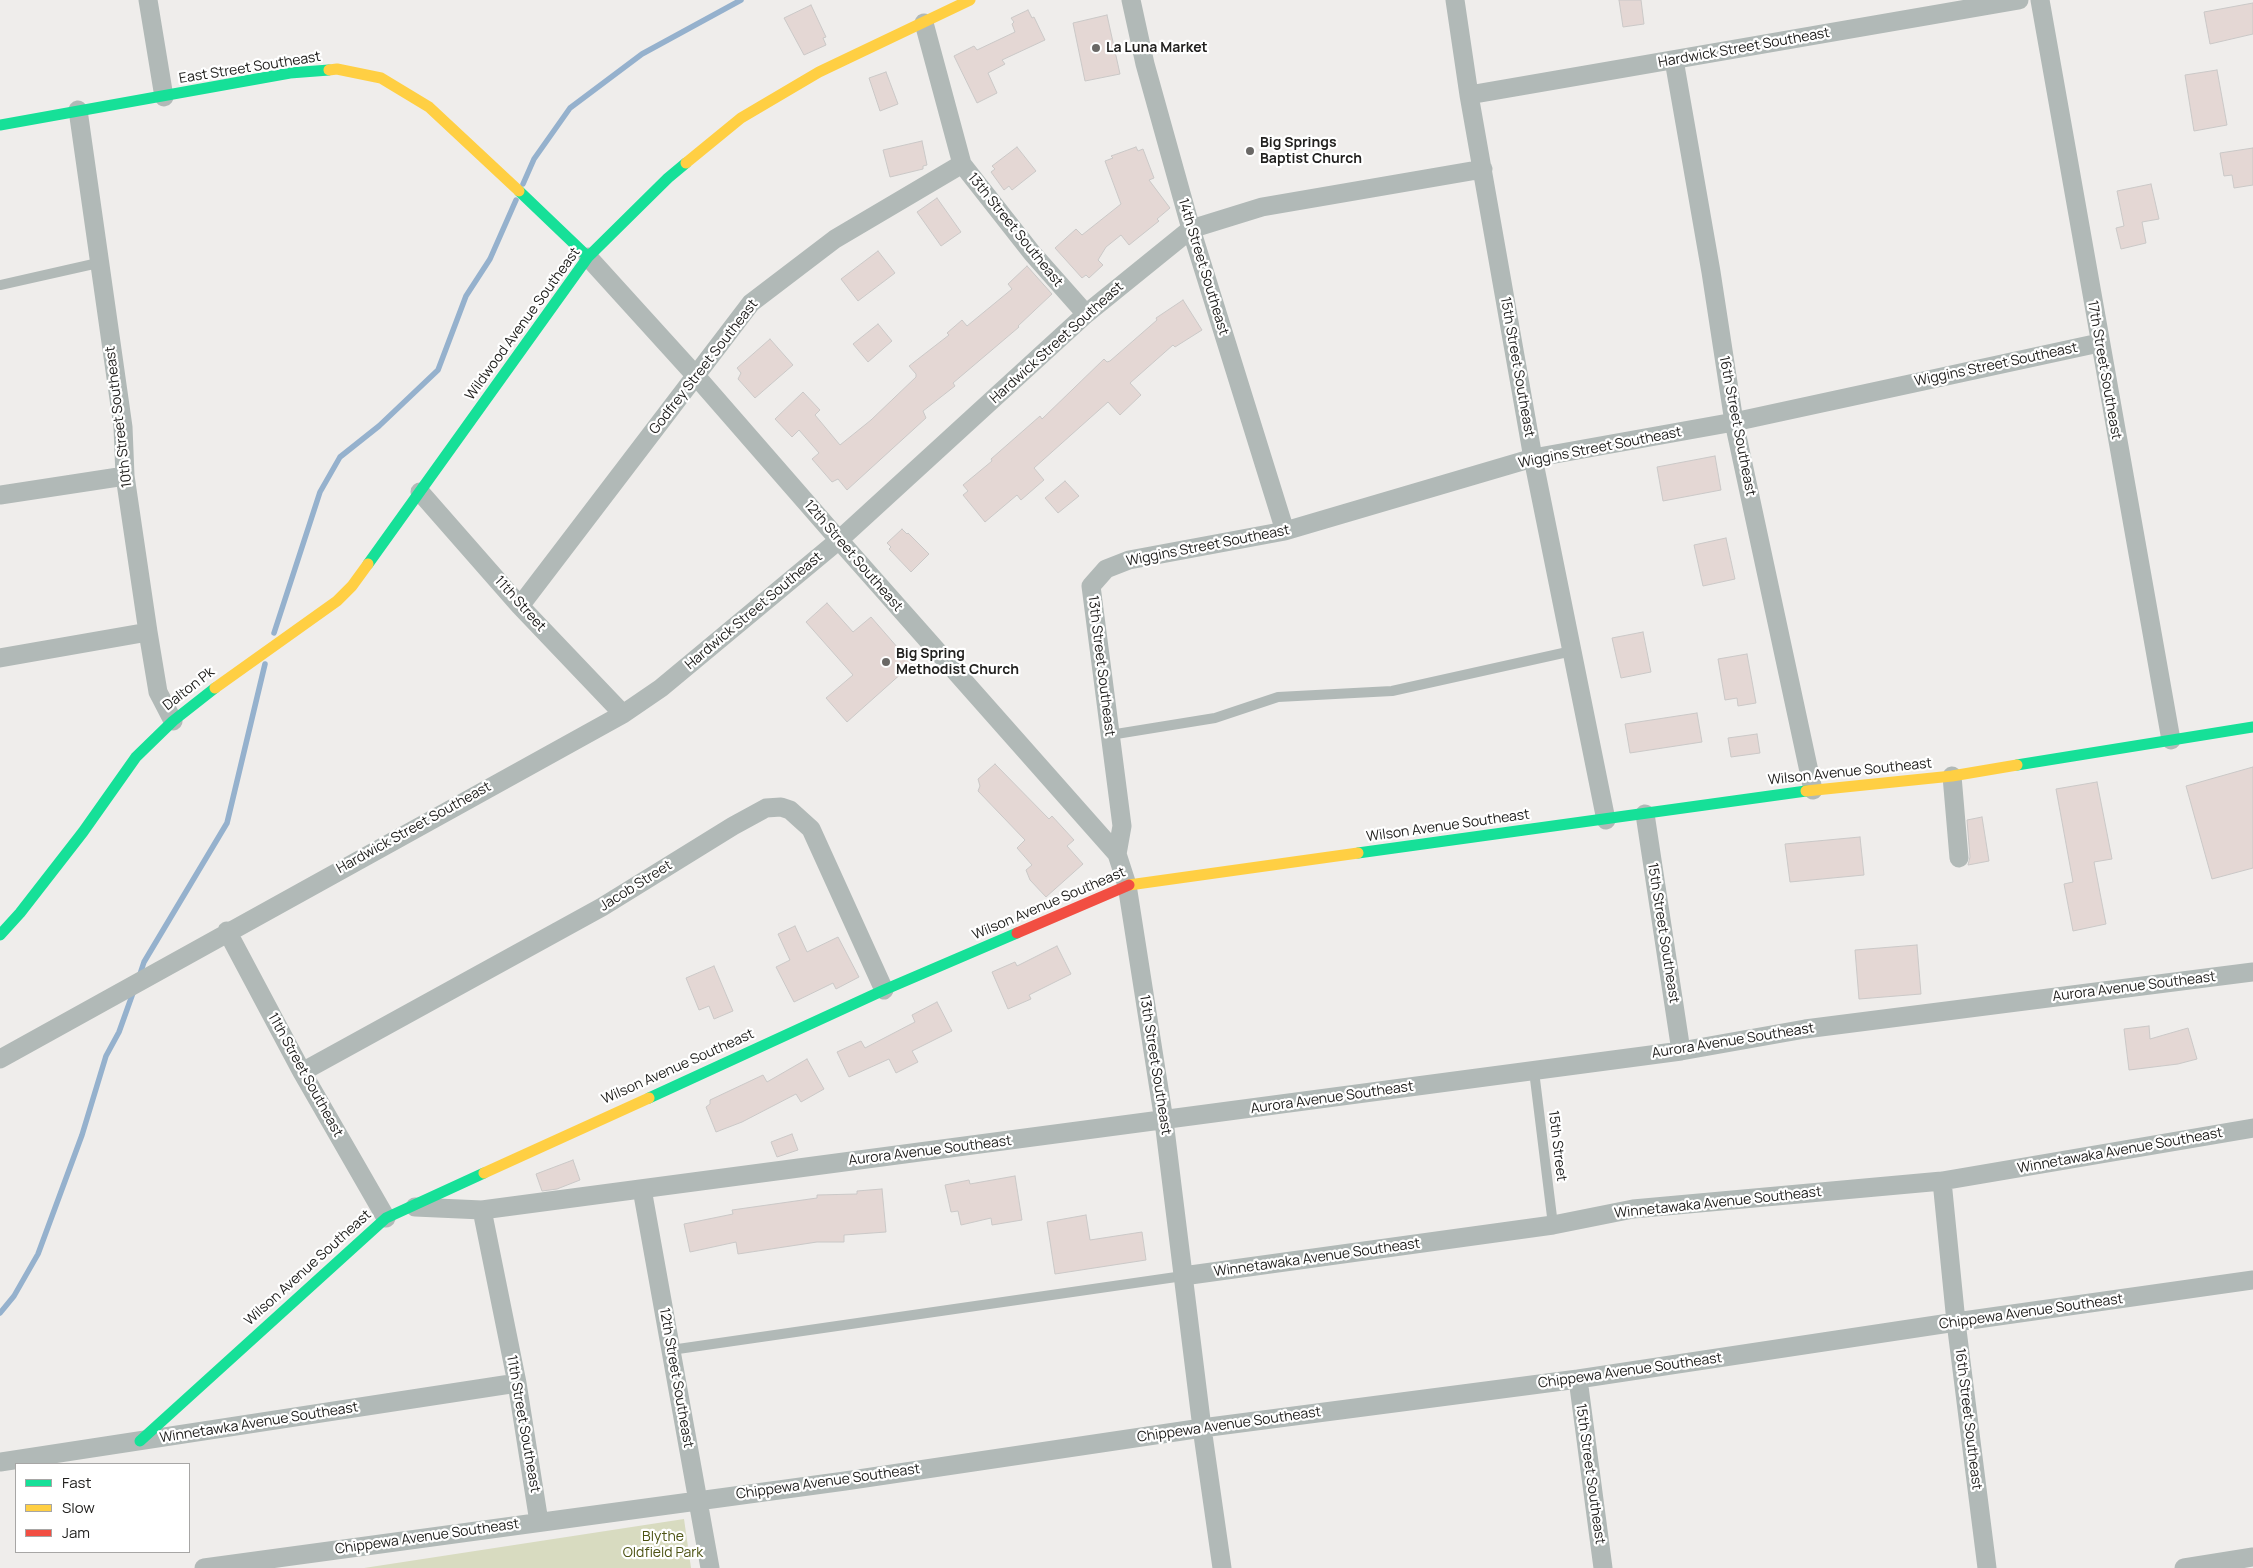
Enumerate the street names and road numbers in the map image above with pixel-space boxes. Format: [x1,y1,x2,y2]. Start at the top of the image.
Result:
street label: Hardwick Street Southeast [1657,25,1831,71]
street label: East Street Southeast [178,48,322,88]
street label: 13th Street Southeast [964,170,1066,290]
street label: 14th Street Southeast [1174,197,1232,337]
street label: Wildwood Avenue Southeast [462,244,584,404]
street label: Hardwick Street Southeast [987,279,1127,407]
street label: Godfrey Street Southeast [646,296,762,438]
street label: 15th Street Southeast [1496,296,1538,438]
street label: 17th Street Southeast [2083,299,2125,441]
street label: Wiggins Street Southeast [1913,340,2079,390]
street label: 10th Street Southeast [102,345,136,489]
street label: 16th Street Southeast [1715,354,1759,498]
street label: Wiggins Street Southeast [1517,424,1683,472]
street label: 12th Street Southeast [800,497,906,615]
street label: Wiggins Street Southeast [1125,522,1291,570]
street label: Hardwick Street Southeast [682,549,826,673]
street label: 11th Street [491,573,549,635]
street label: 13th Street Southeast [1084,595,1118,737]
street label: Dalton Pk [160,664,218,714]
street label: Wilson Avenue Southeast [1767,755,1933,789]
street label: Hardwick Street Southeast [334,778,494,878]
street label: Wilson Avenue Southeast [1365,806,1531,846]
street label: Jacob Street [597,857,675,915]
street label: 15th Street Southeast [1644,862,1682,1004]
street label: Wilson Avenue Southeast [970,864,1128,944]
street label: Aurora Avenue Southeast [2051,969,2217,1005]
street label: 13th Street Southeast [1136,994,1174,1136]
street label: 11th Street Southeast [264,1010,346,1140]
street label: Aurora Avenue Southeast [1651,1020,1815,1062]
street label: Wilson Avenue Southeast [599,1026,757,1108]
street label: Aurora Avenue Southeast [1249,1078,1415,1118]
street label: 15th Street [1544,1110,1570,1182]
street label: Winnetawaka Avenue Southeast [2016,1125,2224,1177]
street label: Aurora Avenue Southeast [847,1133,1013,1169]
street label: Winnetawaka Avenue Southeast [1614,1184,1822,1222]
street label: Wilson Avenue Southeast [241,1207,375,1329]
street label: Winnetawaka Avenue Southeast [1213,1235,1421,1281]
street label: Chippewa Avenue Southeast [1938,1291,2124,1333]
street label: 12th Street Southeast [655,1307,697,1449]
street label: 16th Street Southeast [1951,1347,1985,1491]
street label: Chippewa Avenue Southeast [1537,1350,1723,1392]
street label: 11th Street Southeast [503,1354,543,1494]
street label: Winnetawka Avenue Southeast [158,1399,360,1447]
street label: 15th Street Southeast [1572,1402,1608,1546]
street label: Chippewa Avenue Southeast [1136,1404,1322,1446]
street label: Chippewa Avenue Southeast [735,1461,921,1503]
street label: Chippewa Avenue Southeast [334,1516,520,1558]

